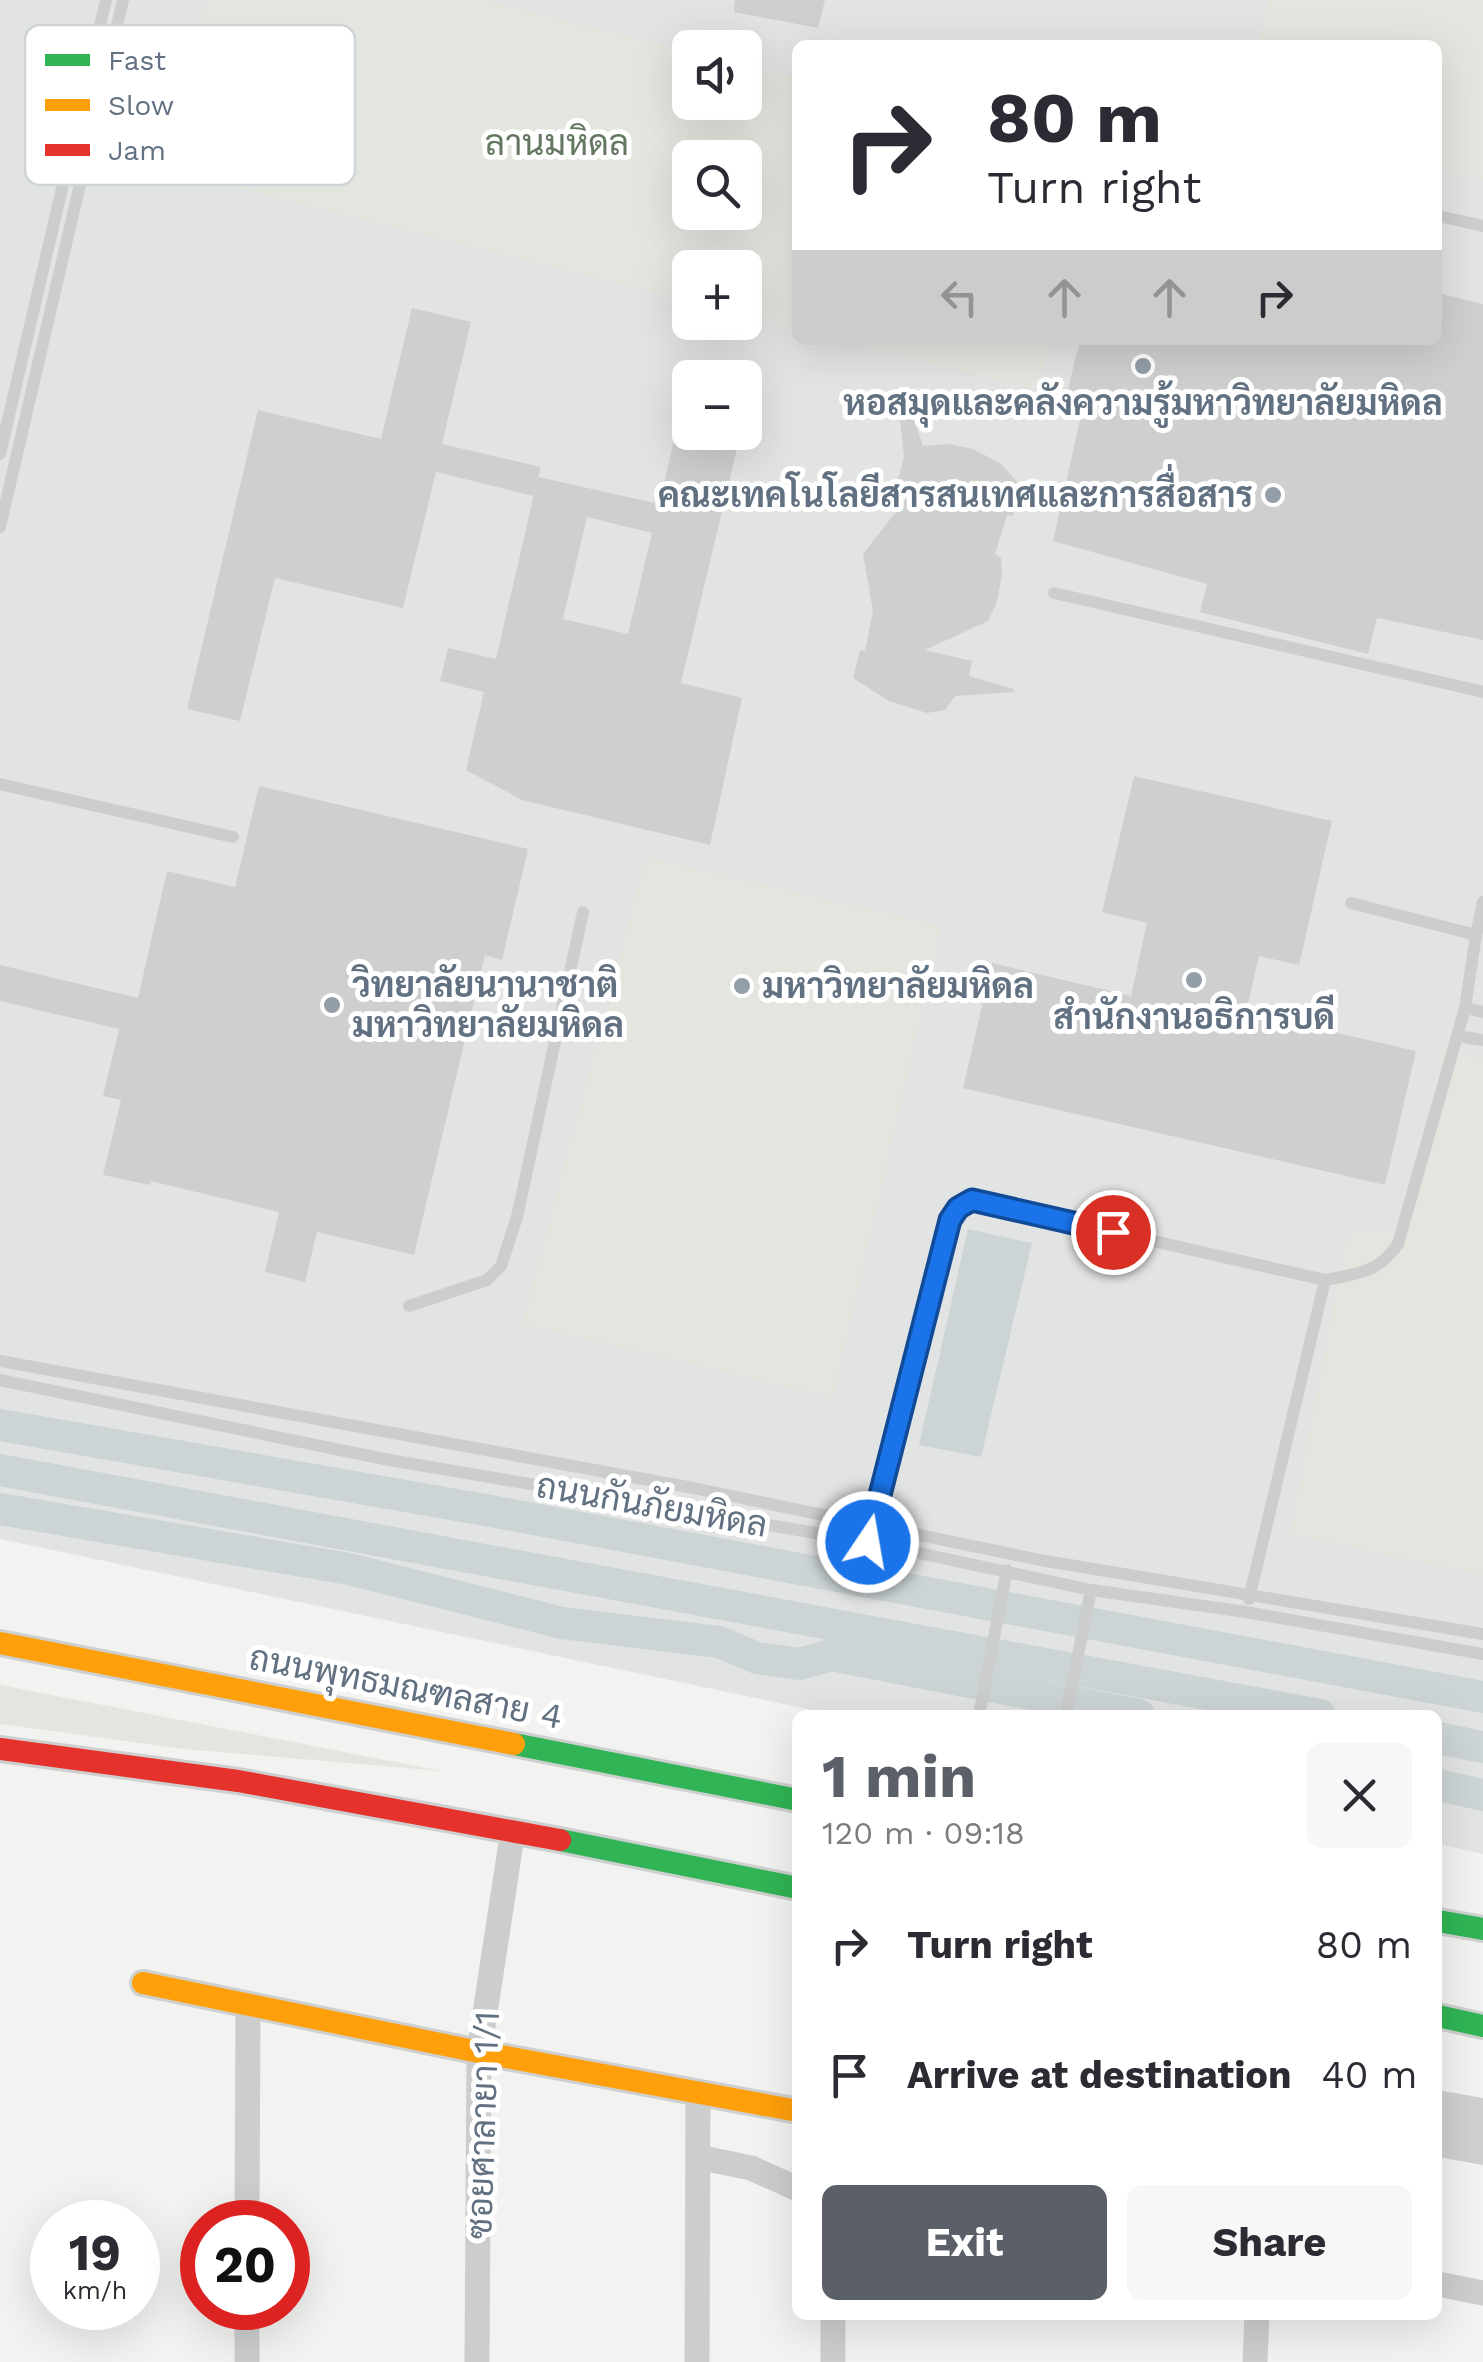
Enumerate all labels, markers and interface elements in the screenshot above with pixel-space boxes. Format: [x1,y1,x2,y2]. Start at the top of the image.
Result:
legend [25,25,355,185]
map controls [672,30,762,450]
button: sound [672,30,762,120]
text: Fast [108,44,166,77]
text: 80 m [987,77,1162,159]
icon: right [822,80,952,210]
text: Slow [108,89,174,122]
park label: ลานมหิดล [485,122,629,164]
text: Jam [108,134,166,167]
button: search [672,140,762,230]
text: Turn right [987,161,1201,214]
button: + [672,250,762,340]
icon: left [932,270,987,325]
icon: ahead [1037,270,1092,325]
icon: ahead [1142,270,1197,325]
icon: right [1247,270,1302,325]
marker: หอสมุดและคลังความรู้มหาวิทยาลัยมหิดล [1132,355,1154,377]
button: − [672,360,762,450]
place label: หอสมุดและคลังความรู้มหาวิทยาลัยมหิดล [843,380,1443,428]
place label: คณะเทคโนโลยีสารสนเทศและการสื่อสาร [658,464,1253,516]
marker: คณะเทคโนโลยีสารสนเทศและการสื่อสาร [1262,484,1284,506]
place label: วิทยาลัยนานาชาติ มหาวิทยาลัยมหิดล [350,964,624,1046]
place label: มหาวิทยาลัยมหิดล [762,965,1034,1007]
marker: สำนักงานอธิการบดี [1183,969,1205,991]
marker: มหาวิทยาลัยมหิดล [731,975,753,997]
marker: วิทยาลัยนานาชาติ มหาวิทยาลัยมหิดล [321,994,343,1016]
place label: สำนักงานอธิการบดี [1053,994,1335,1038]
pin [1071,1190,1156,1275]
icon: arrive [1086,1205,1141,1260]
street label: ถนนกันภัยมหิดล [533,1464,771,1546]
position arrow [816,1490,920,1594]
street label: ถนนพุทธมณฑลสาย 4 [245,1636,566,1741]
text: 1 min [822,1741,976,1812]
button: close [1307,1743,1412,1848]
text: 120 m · 09:18 [822,1814,1025,1852]
icon: right [822,1918,877,1973]
text: Turn right [907,1923,1093,1967]
text: 80 m [1316,1923,1412,1967]
street label: ซอยศาลายา 1/1 [458,2010,508,2240]
icon: arrive [822,2048,877,2103]
text: Arrive at destination [907,2053,1292,2097]
text: 40 m [1322,2053,1418,2097]
button: Exit [822,2185,1107,2300]
button: Share [1127,2185,1412,2300]
speed limit sign: 20 [180,2200,310,2330]
text: 19 [69,2223,121,2282]
text: km/h [63,2276,127,2305]

